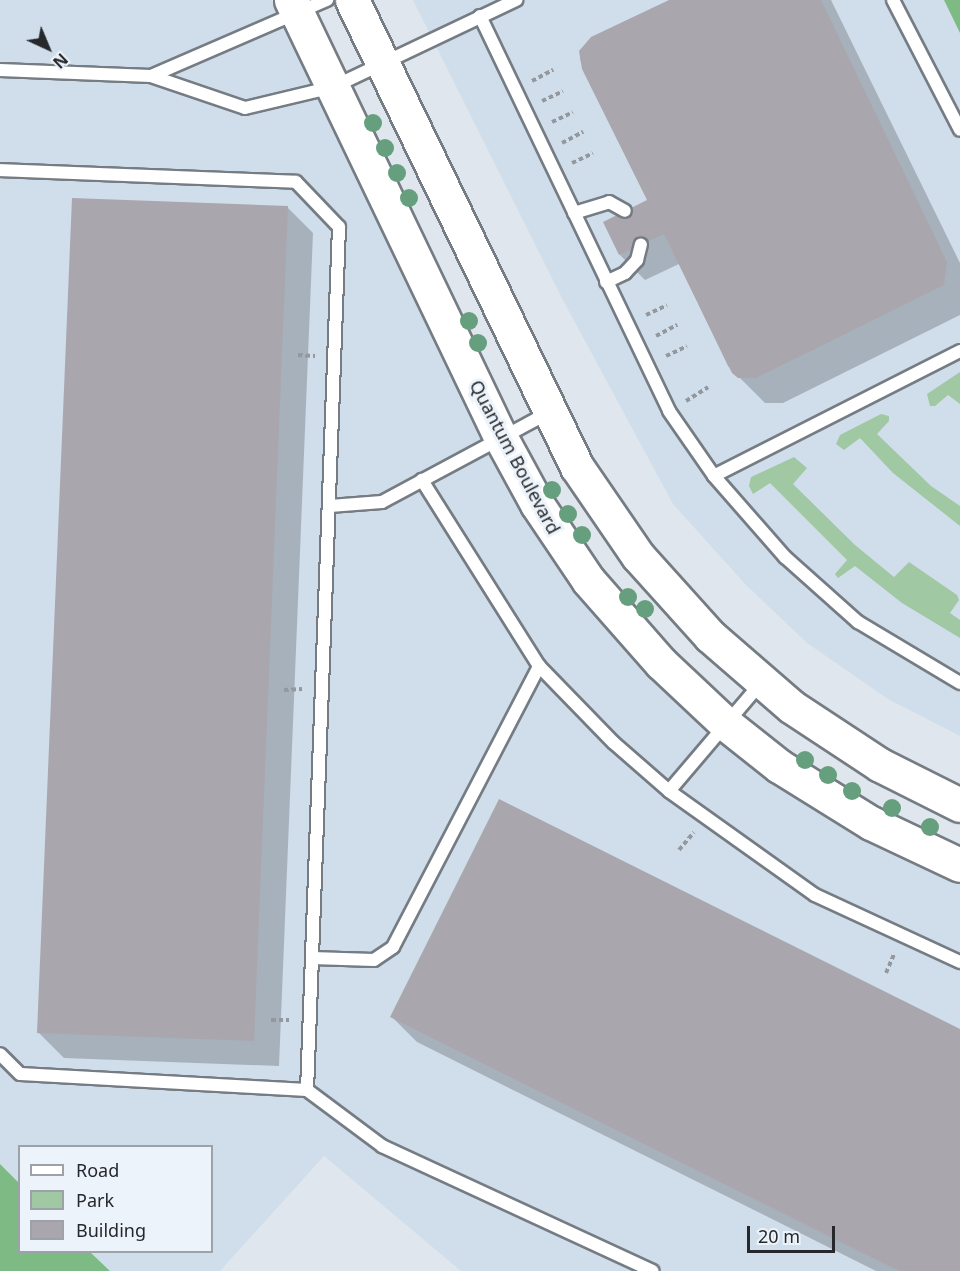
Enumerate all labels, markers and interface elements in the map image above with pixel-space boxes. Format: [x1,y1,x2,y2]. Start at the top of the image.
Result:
north arrow [18,18,78,78]
text: N [48,49,73,73]
street label: Quantum Boulevard [465,376,565,538]
legend [18,1145,213,1253]
text: Road [76,1158,119,1182]
text: Park [76,1188,114,1212]
scale bar [750,1214,838,1252]
text: Building [76,1218,146,1242]
text: 20 m [758,1224,800,1248]

